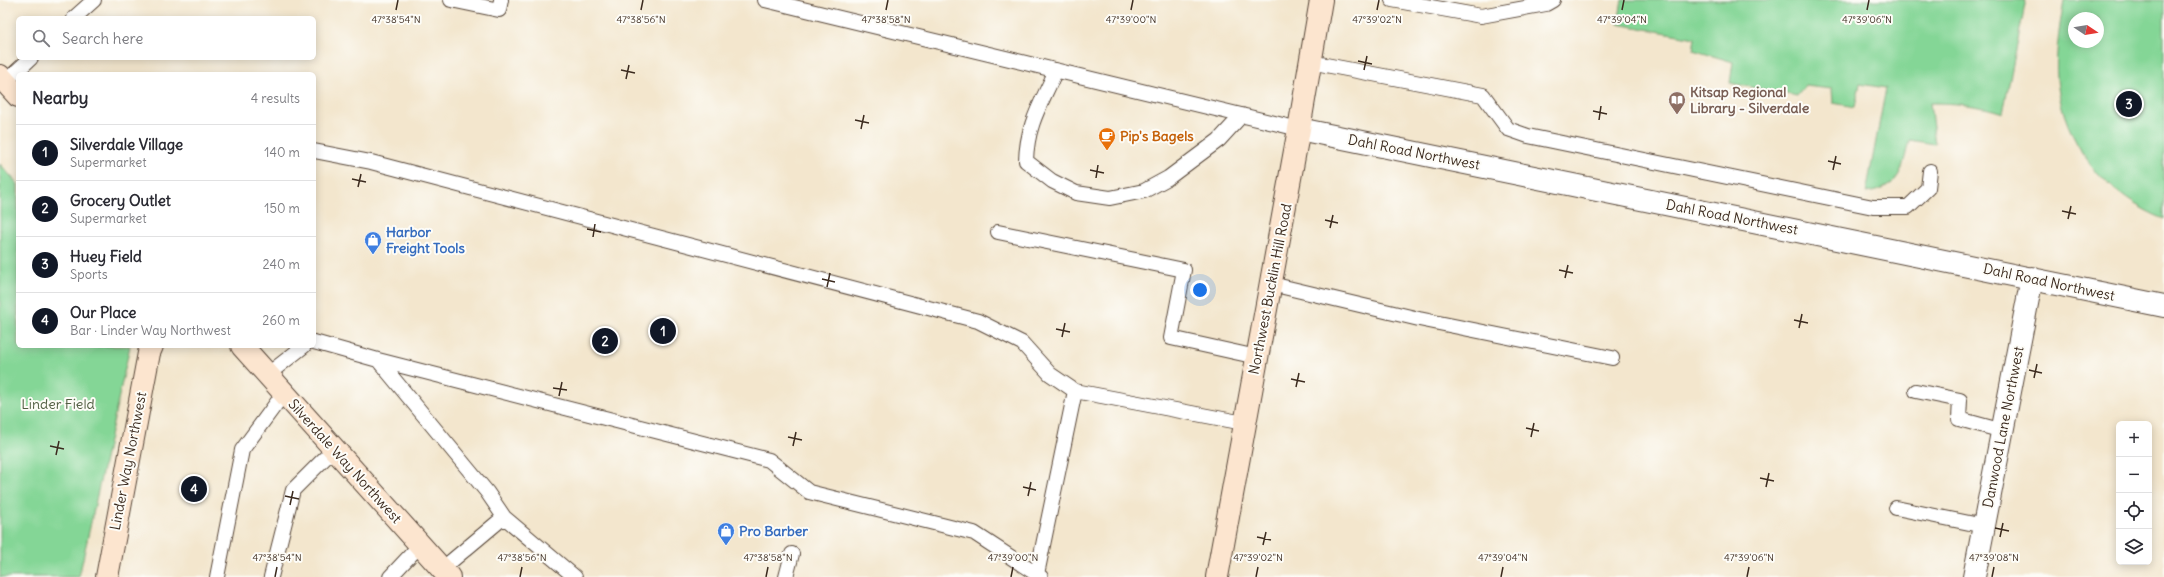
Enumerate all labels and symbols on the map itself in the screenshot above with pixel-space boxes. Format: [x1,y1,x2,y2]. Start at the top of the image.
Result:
north arrow [2068,12,2104,48]
text: 47°38'54"N [371,13,421,26]
text: 47°38'56"N [616,13,666,26]
text: 47°38'58"N [861,13,911,26]
text: 47°39'00"N [1106,13,1156,26]
text: 47°39'02"N [1352,13,1402,26]
text: 47°39'04"N [1597,13,1647,26]
text: 47°39'06"N [1842,13,1892,26]
place label: Kitsap Regional Library - Silverdale [1690,83,1810,117]
pin: 3 [2116,89,2142,119]
library icon: Kitsap Regional Library - Silverdale [1667,90,1687,115]
cafe icon: Pip's Bagels [1097,126,1117,151]
place label: Pip's Bagels [1120,127,1194,145]
street label: Dahl Road Northwest [1346,130,1482,174]
street label: Dahl Road Northwest [1664,195,1800,239]
street label: Northwest Bucklin Hill Road [1245,202,1295,376]
place label: Harbor Freight Tools [386,223,465,257]
shop icon: Harbor Freight Tools [363,230,383,255]
street label: Dahl Road Northwest [1982,259,2117,305]
your location [1190,280,1210,300]
pin: 1 [650,316,676,346]
pin: 2 [592,326,618,356]
street label: Danwood Lane Northwest [1978,344,2028,509]
street label: Linder Way Northwest [106,390,150,532]
park label: Linder Field [21,395,95,413]
street label: Silverdale Way Northwest [284,395,406,527]
pin: 4 [181,474,207,504]
shop icon: Pro Barber [716,521,736,546]
place label: Pro Barber [739,522,808,540]
text: 47°38'54"N [252,551,302,564]
text: 47°38'56"N [497,551,547,564]
text: 47°38'58"N [743,551,793,564]
text: 47°39'00"N [988,551,1038,564]
text: 47°39'02"N [1233,551,1283,564]
text: 47°39'04"N [1478,551,1528,564]
text: 47°39'06"N [1724,551,1774,564]
text: 47°39'08"N [1969,551,2019,564]

